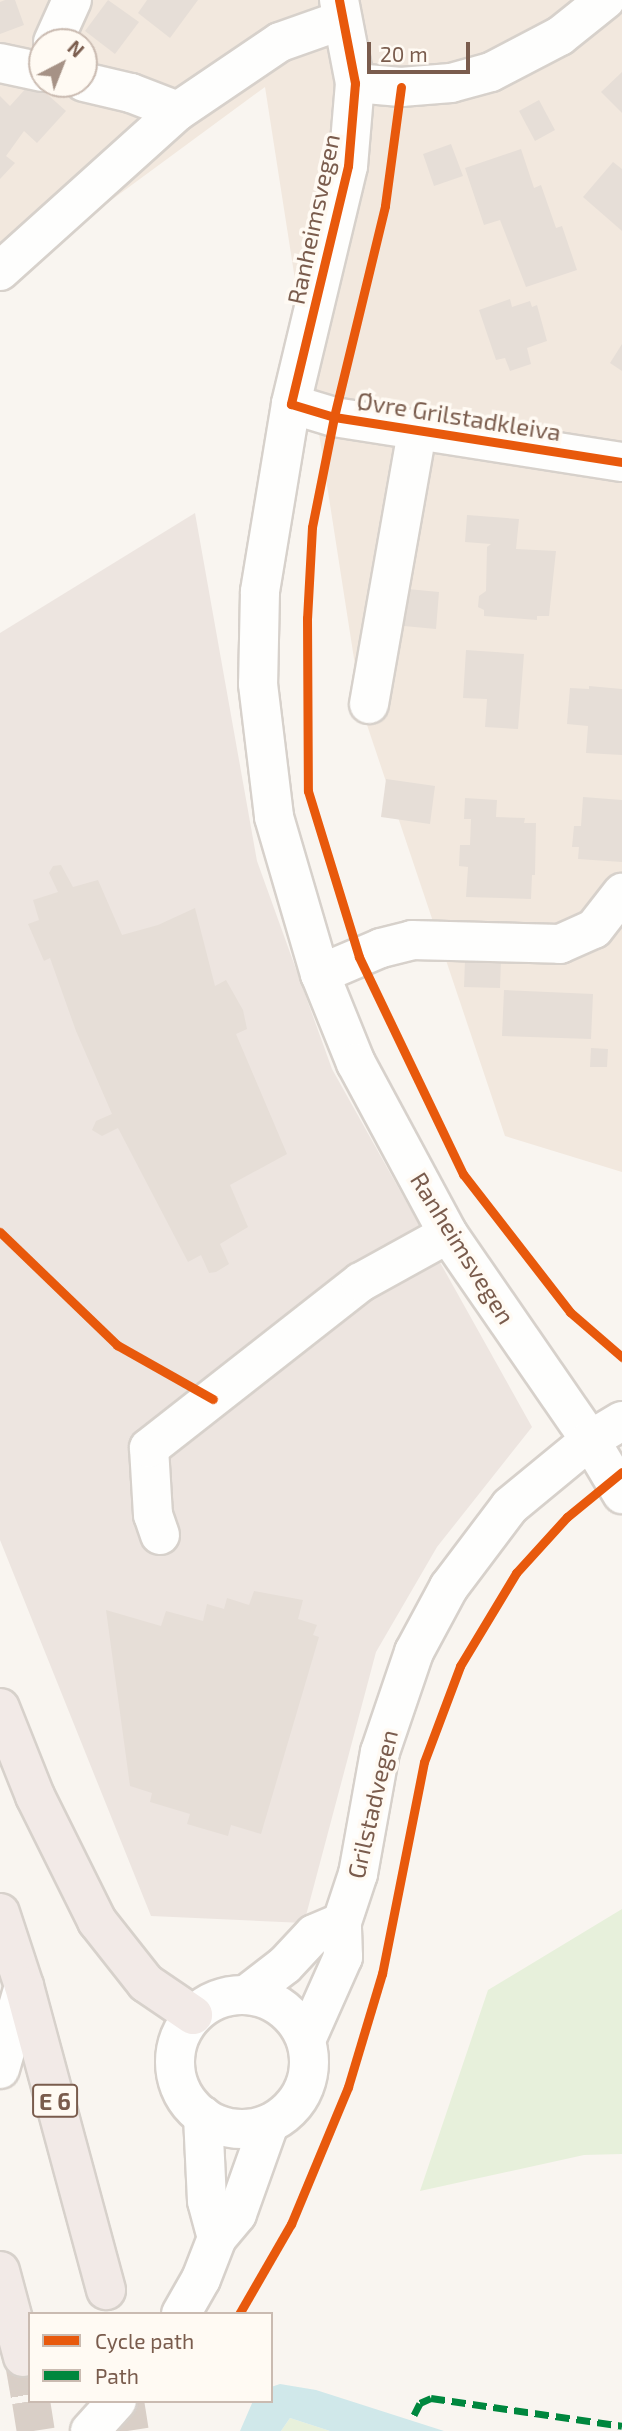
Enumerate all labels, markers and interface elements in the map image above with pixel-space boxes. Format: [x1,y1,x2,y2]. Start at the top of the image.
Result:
north arrow [28,28,98,98]
scale bar [370,28,473,72]
text: N [63,35,89,62]
text: 20 m [380,41,428,66]
street label: Ranheimsvegen [281,131,345,307]
street label: Øvre Grilstadkleiva [355,386,563,446]
street label: Ranheimsvegen [405,1167,521,1329]
street label: Grilstadvegen [341,1727,403,1881]
road number: E 6 [30,2082,80,2120]
legend [28,2312,273,2403]
text: Cycle path [95,2328,194,2353]
text: Path [95,2363,139,2388]

